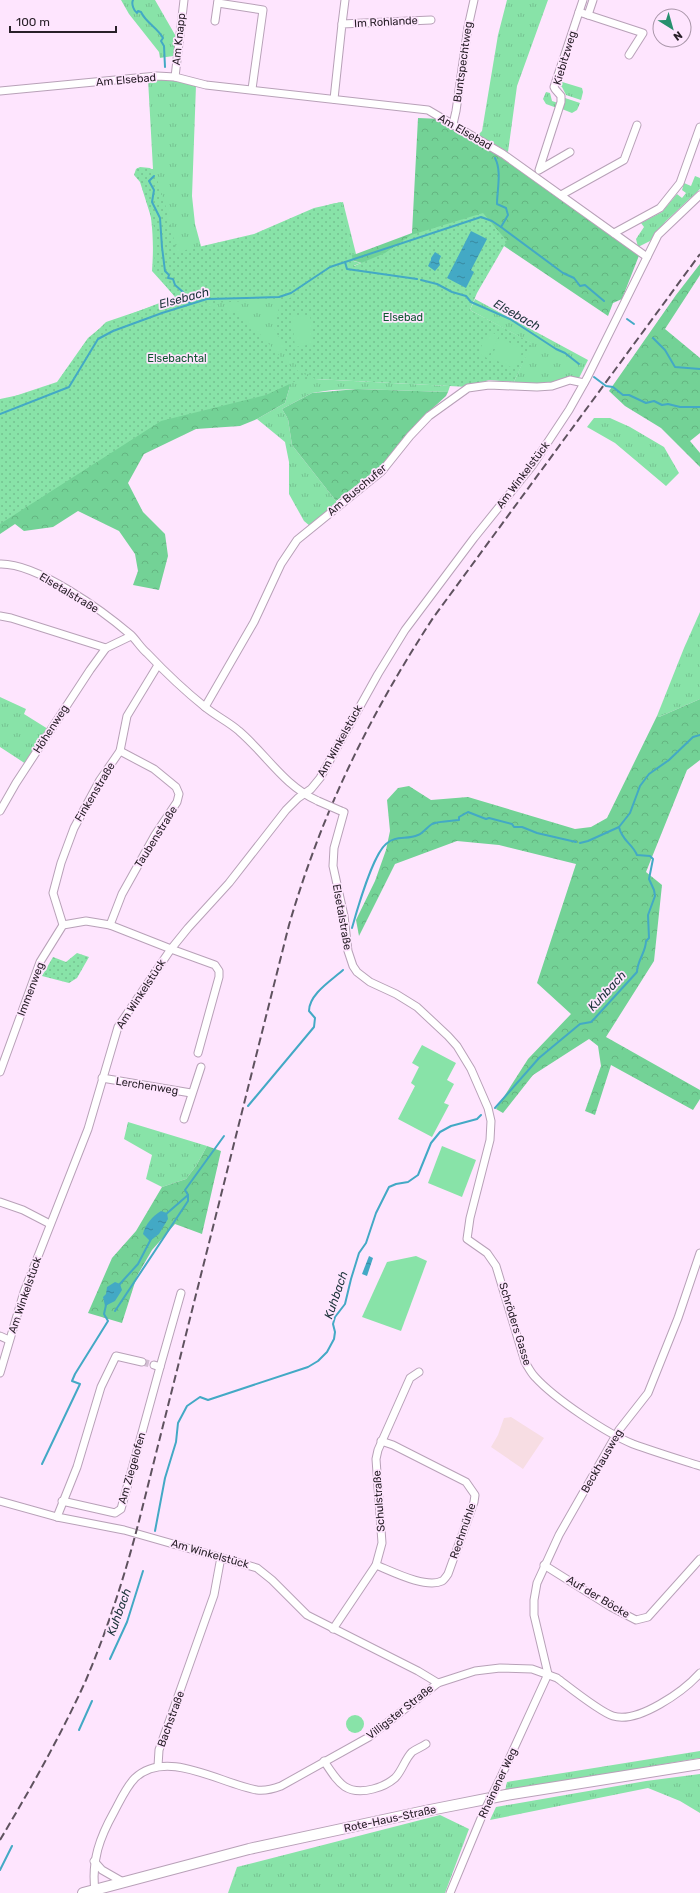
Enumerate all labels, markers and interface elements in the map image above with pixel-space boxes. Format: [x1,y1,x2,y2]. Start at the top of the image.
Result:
scale bar [10,8,116,34]
north arrow [652,8,692,48]
street label: Am Knapp [170,12,188,66]
street label: Im Rohlande [354,14,418,30]
text: 100 m [16,15,50,29]
street label: Buntspechtweg [451,21,475,103]
text: N [671,28,685,43]
street label: Kiebitzweg [551,29,579,87]
street label: Am Elsebad [95,71,157,89]
street label: Am Elsebad [436,111,494,153]
water label: Elsebach [158,285,210,311]
water label: Elsebach [491,296,543,334]
park label: Elsebad [383,311,423,324]
park label: Elsebachtal [147,352,207,365]
street label: Am Winkelstück [494,439,553,511]
street label: Am Buschufer [325,461,390,519]
street label: Elsetalstraße [37,570,101,616]
street label: Höhenweg [31,702,71,756]
street label: Am Winkelstück [315,702,365,779]
street label: Finkenstraße [72,760,118,824]
street label: Taubenstraße [132,804,180,870]
street label: Elsetalstraße [330,883,354,951]
street label: Am Winkelstück [114,957,168,1031]
street label: Immenweg [15,960,47,1018]
water label: Kuhbach [585,968,629,1014]
street label: Lerchenweg [115,1075,179,1097]
street label: Am Winkelstück [6,1255,44,1335]
water label: Kuhbach [321,1269,351,1321]
street label: Schröders Gasse [496,1281,534,1367]
street label: Beckhausweg [578,1427,626,1495]
street label: Am Ziegelofen [116,1431,148,1505]
street label: Schulstraße [370,1470,388,1532]
street label: Rechmühle [447,1501,479,1561]
street label: Am Winkelstück [170,1537,251,1571]
street label: Auf der Böcke [564,1573,632,1621]
water label: Kuhbach [104,1586,134,1638]
street label: Villigster Straße [364,1682,436,1742]
street label: Bachstraße [155,1689,187,1749]
street label: Rheinener Weg [476,1746,520,1820]
street label: Rote-Haus-Straße [343,1803,437,1835]

